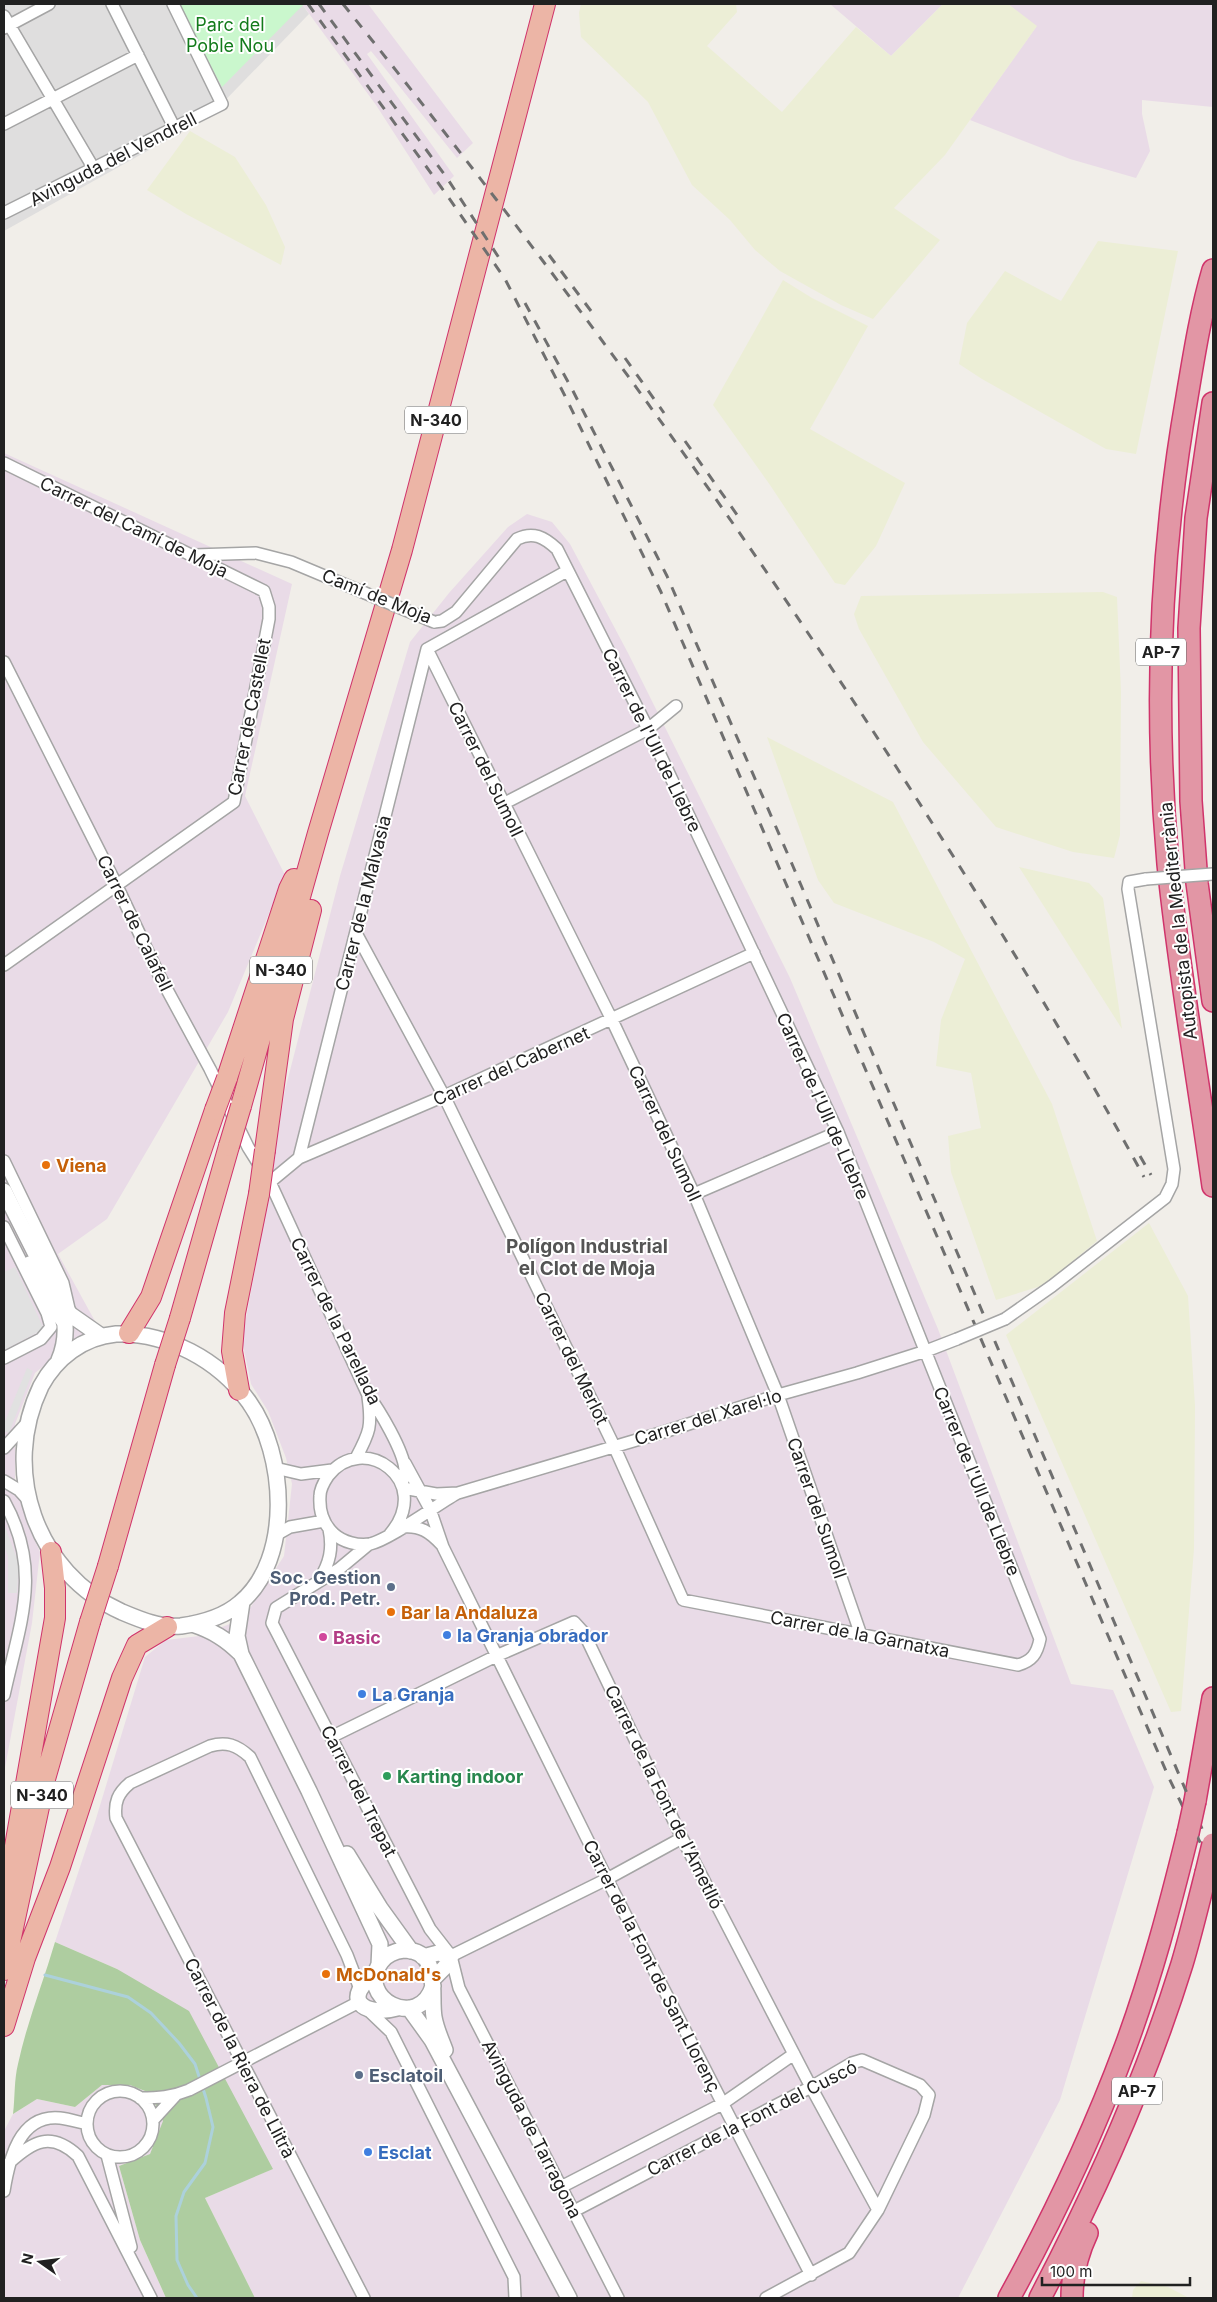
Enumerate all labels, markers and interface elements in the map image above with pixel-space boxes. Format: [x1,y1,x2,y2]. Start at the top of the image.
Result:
park label: Parc del Poble Nou [186,14,274,56]
street label: Avinguda del Vendrell [26,108,200,210]
road number: N-340 [405,406,467,434]
street label: Carrer del Camí de Moja [37,472,231,582]
street label: Camí de Moja [319,564,435,628]
street label: Carrer de Castellet [223,636,275,797]
road number: AP-7 [1136,638,1186,666]
street label: Carrer de l'Ull de Llebre [598,645,706,835]
street label: Carrer del Sumoll [444,698,528,840]
street label: Autopista de la Mediterrània [1155,801,1201,1041]
street label: Carrer de la Malvasia [331,813,395,993]
street label: Carrer de Calafell [93,852,177,994]
road number: N-340 [250,956,312,984]
street label: Carrer de l'Ull de Llebre [772,1009,874,1203]
street label: Carrer del Cabernet [430,1022,593,1110]
street label: Carrer del Sumoll [624,1062,706,1204]
place label: Viena [56,1155,107,1176]
marker: Viena [40,1159,52,1171]
street label: Carrer de la Parellada [286,1234,386,1408]
district label: Polígon Industrial el Clot de Moja [506,1235,668,1280]
street label: Carrer del Merlot [531,1288,613,1428]
street label: Carrer de l'Ull de Llebre [929,1383,1025,1579]
street label: Carrer del Xarel·lo [632,1385,784,1449]
street label: Carrer del Sumoll [783,1435,851,1581]
place label: Soc. Gestion Prod. Petr. [270,1567,381,1609]
marker: Soc. Gestion Prod. Petr. [385,1581,397,1593]
place label: Bar la Andaluza [401,1602,538,1623]
marker: Bar la Andaluza [385,1606,397,1618]
street label: Carrer de la Garnatxa [768,1606,952,1662]
place label: la Granja obrador [457,1625,608,1646]
place label: Basic [333,1627,381,1648]
marker: la Granja obrador [441,1629,453,1641]
marker: Basic [317,1631,329,1643]
street label: Carrer de la Font de l'Ametlló [601,1682,727,1912]
place label: La Granja [372,1684,454,1705]
marker: La Granja [356,1688,368,1700]
street label: Carrer del Trepat [317,1722,401,1860]
place label: Karting indoor [397,1766,523,1787]
marker: Karting indoor [381,1770,393,1782]
road number: N-340 [11,1782,73,1808]
street label: Carrer de la Font de Sant Llorenç [579,1836,725,2096]
street label: Carrer de la Riera de Llitrà [180,1954,300,2162]
place label: McDonald's [336,1964,441,1985]
marker: McDonald's [320,1968,332,1980]
street label: Avinguda de Tarragona [478,2036,586,2222]
street label: Carrer de la Font del Cuscó [644,2056,860,2180]
place label: Esclatoil [369,2065,443,2086]
marker: Esclatoil [353,2069,365,2081]
road number: AP-7 [1112,2078,1162,2104]
place label: Esclat [378,2142,432,2163]
marker: Esclat [362,2146,374,2158]
north arrow [15,2237,65,2287]
text: N [17,2252,36,2266]
scale bar [1042,2254,1190,2286]
text: 100 m [1050,2262,1092,2281]

